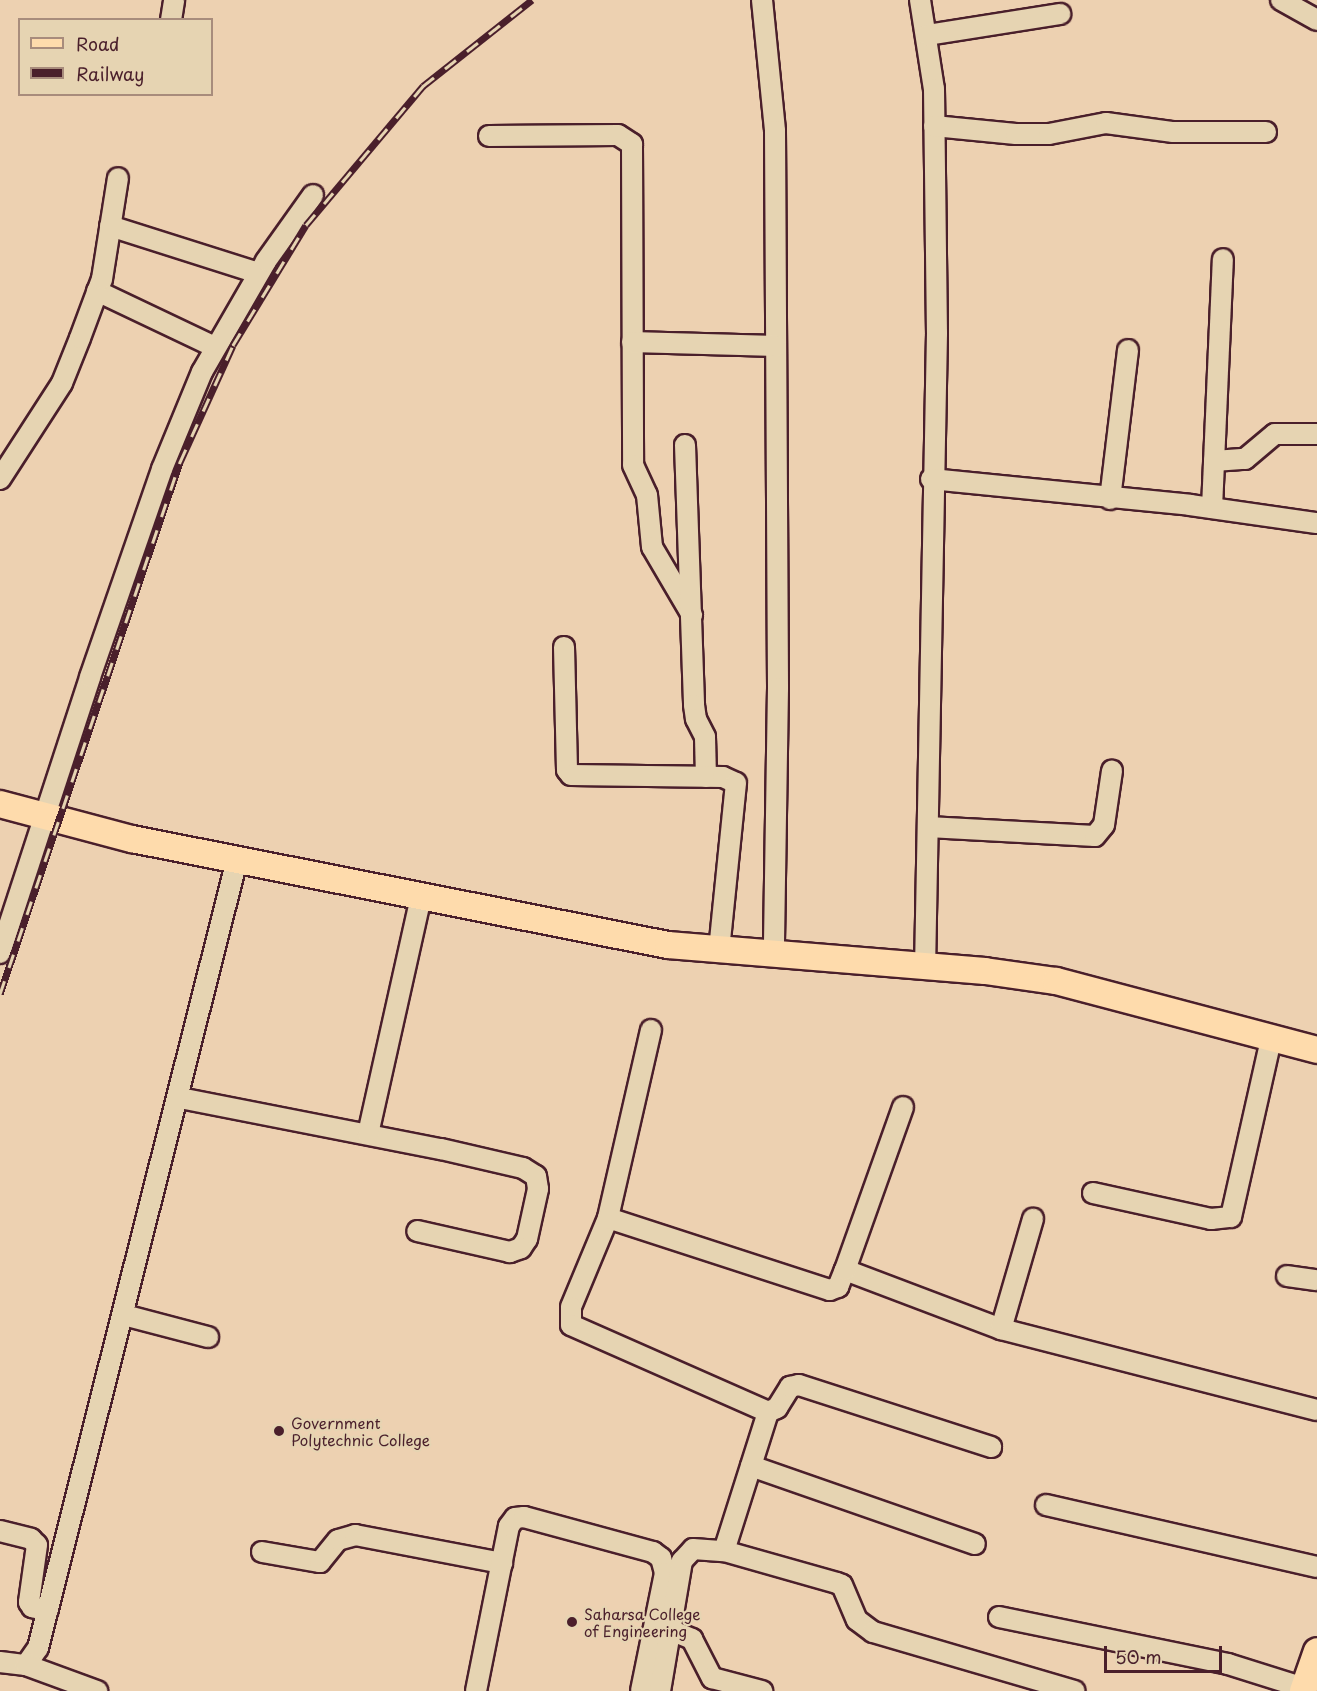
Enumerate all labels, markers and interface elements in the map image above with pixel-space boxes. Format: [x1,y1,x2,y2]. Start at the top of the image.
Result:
legend [18,18,213,96]
text: Road [76,30,120,57]
text: Railway [76,60,144,87]
place label: Government Polytechnic College [291,1413,430,1448]
marker: Government Polytechnic College [272,1424,286,1438]
place label: Saharsa College of Engineering [584,1604,701,1639]
marker: Saharsa College of Engineering [565,1615,579,1629]
scale bar [1107,1634,1226,1672]
text: 50 m [1115,1643,1162,1670]

